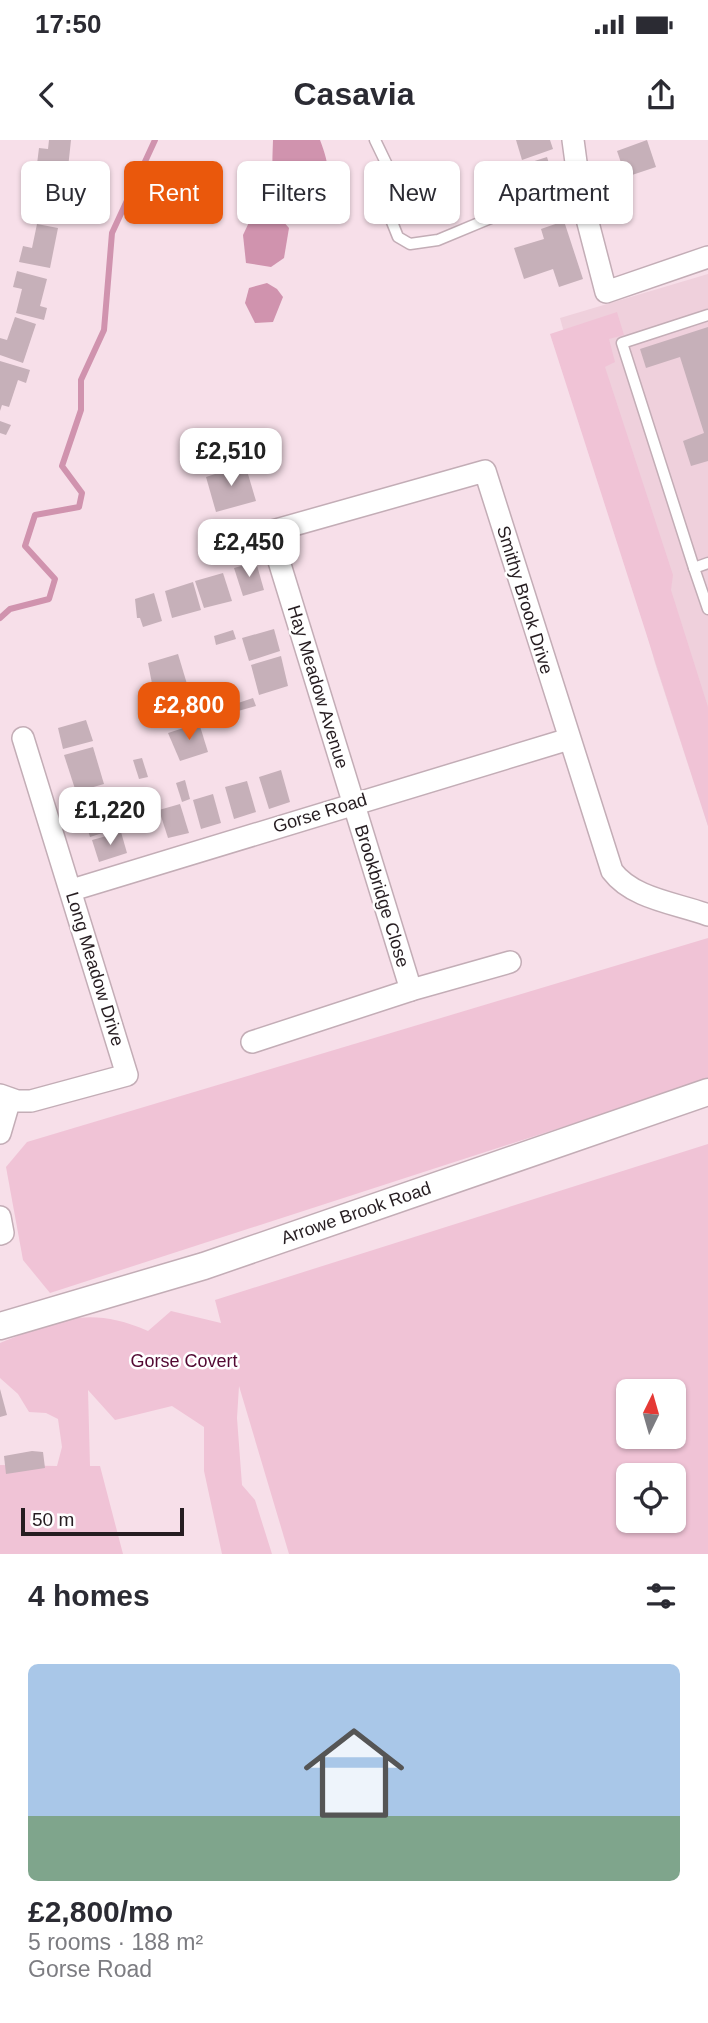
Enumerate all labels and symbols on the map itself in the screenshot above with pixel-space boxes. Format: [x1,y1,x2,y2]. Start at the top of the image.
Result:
pin: £2,510 [174,428,288,488]
pin: £2,450 [192,520,306,579]
street label: Smithy Brook Drive [493,523,557,677]
street label: Hay Meadow Avenue [284,603,352,771]
pin: £2,800 [132,682,246,742]
pin: £1,220 [53,788,167,847]
street label: Gorse Road [271,789,369,837]
street label: Brookbridge Close [351,822,413,970]
street label: Long Meadow Drive [62,890,128,1048]
street label: Arrowe Brook Road [278,1178,434,1248]
park label: Gorse Covert [130,1351,238,1371]
north arrow [616,1379,686,1449]
scale bar [21,1505,184,1537]

